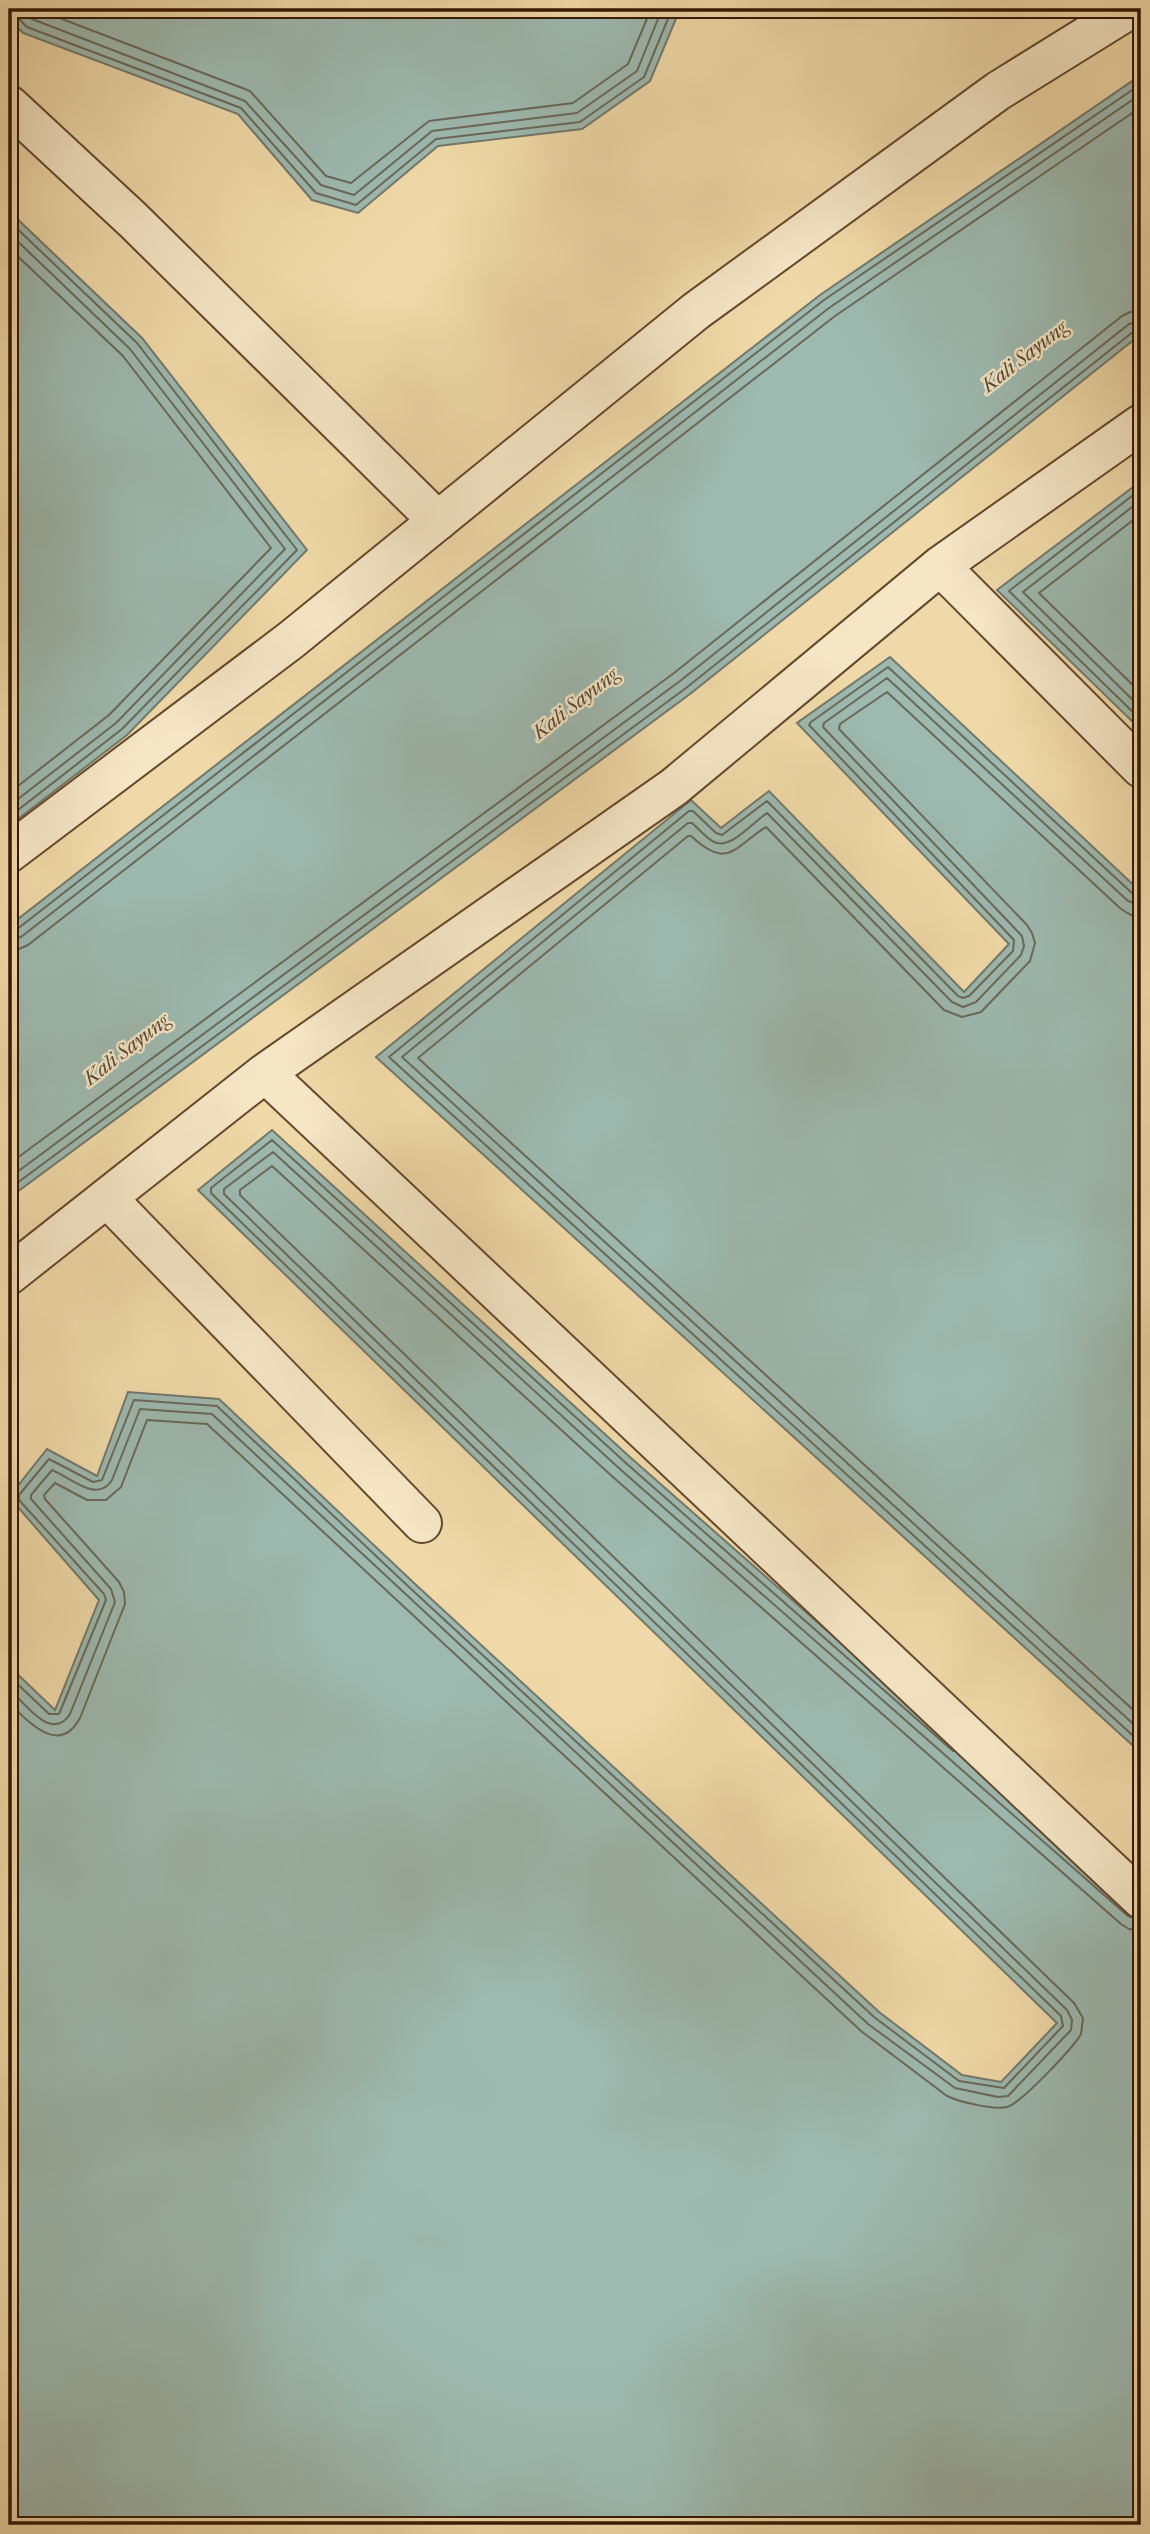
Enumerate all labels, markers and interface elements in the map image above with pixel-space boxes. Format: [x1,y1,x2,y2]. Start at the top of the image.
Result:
water label: Kali Sayung [974,314,1073,398]
water label: Kali Sayung [525,661,624,745]
water label: Kali Sayung [76,1007,175,1091]

